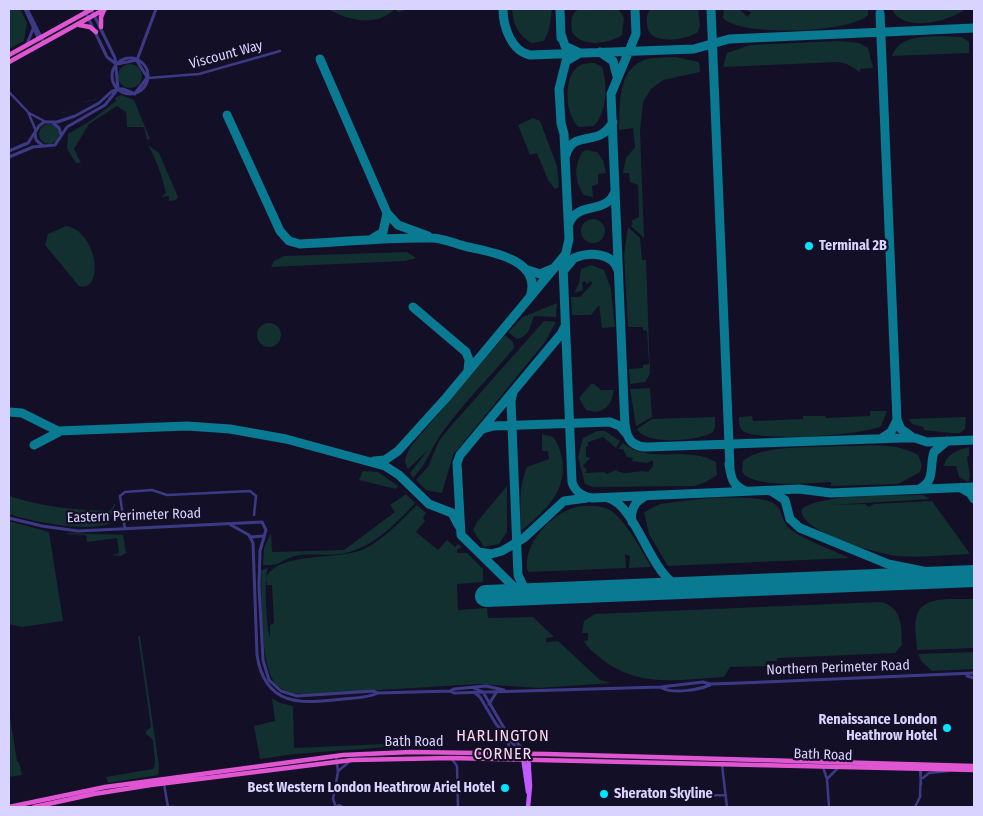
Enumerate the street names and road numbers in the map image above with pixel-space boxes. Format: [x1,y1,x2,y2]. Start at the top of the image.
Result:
street label: Viscount Way [187,37,265,73]
street label: Eastern Perimeter Road [67,505,201,527]
street label: Northern Perimeter Road [766,657,910,679]
street label: Bath Road [385,734,443,750]
street label: Bath Road [793,746,853,764]

